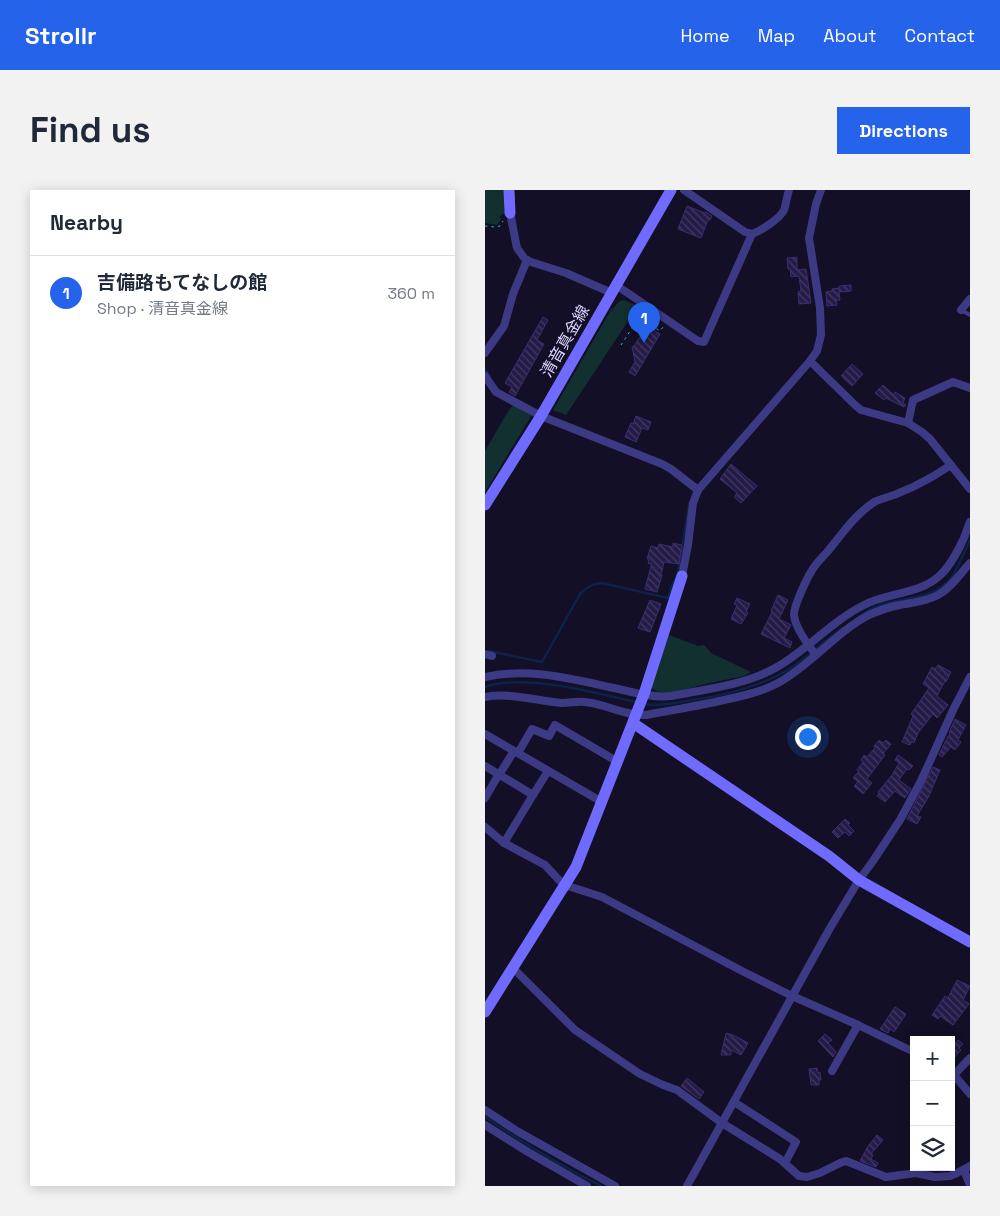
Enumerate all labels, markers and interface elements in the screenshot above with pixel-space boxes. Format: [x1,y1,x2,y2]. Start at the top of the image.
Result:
text: Strollr [25,20,97,51]
text: Home [681,24,730,47]
text: Map [758,24,795,47]
text: About [823,24,877,47]
text: Contact [905,24,975,47]
button: Directions [837,107,970,154]
text: Find us [30,108,151,152]
text: Nearby [50,209,123,236]
text: 吉備路もてなしの館 [97,270,267,295]
text: 1 [62,283,70,304]
text: 360 m [387,283,435,304]
text: Shop · 清音真金線 [97,298,228,319]
street label: 清音真金線 [536,301,594,381]
pin: 1 [628,302,660,343]
your location [795,724,821,750]
map controls [910,1036,955,1171]
button: + [910,1036,955,1081]
button: − [910,1081,955,1126]
button: layers [910,1126,955,1171]

